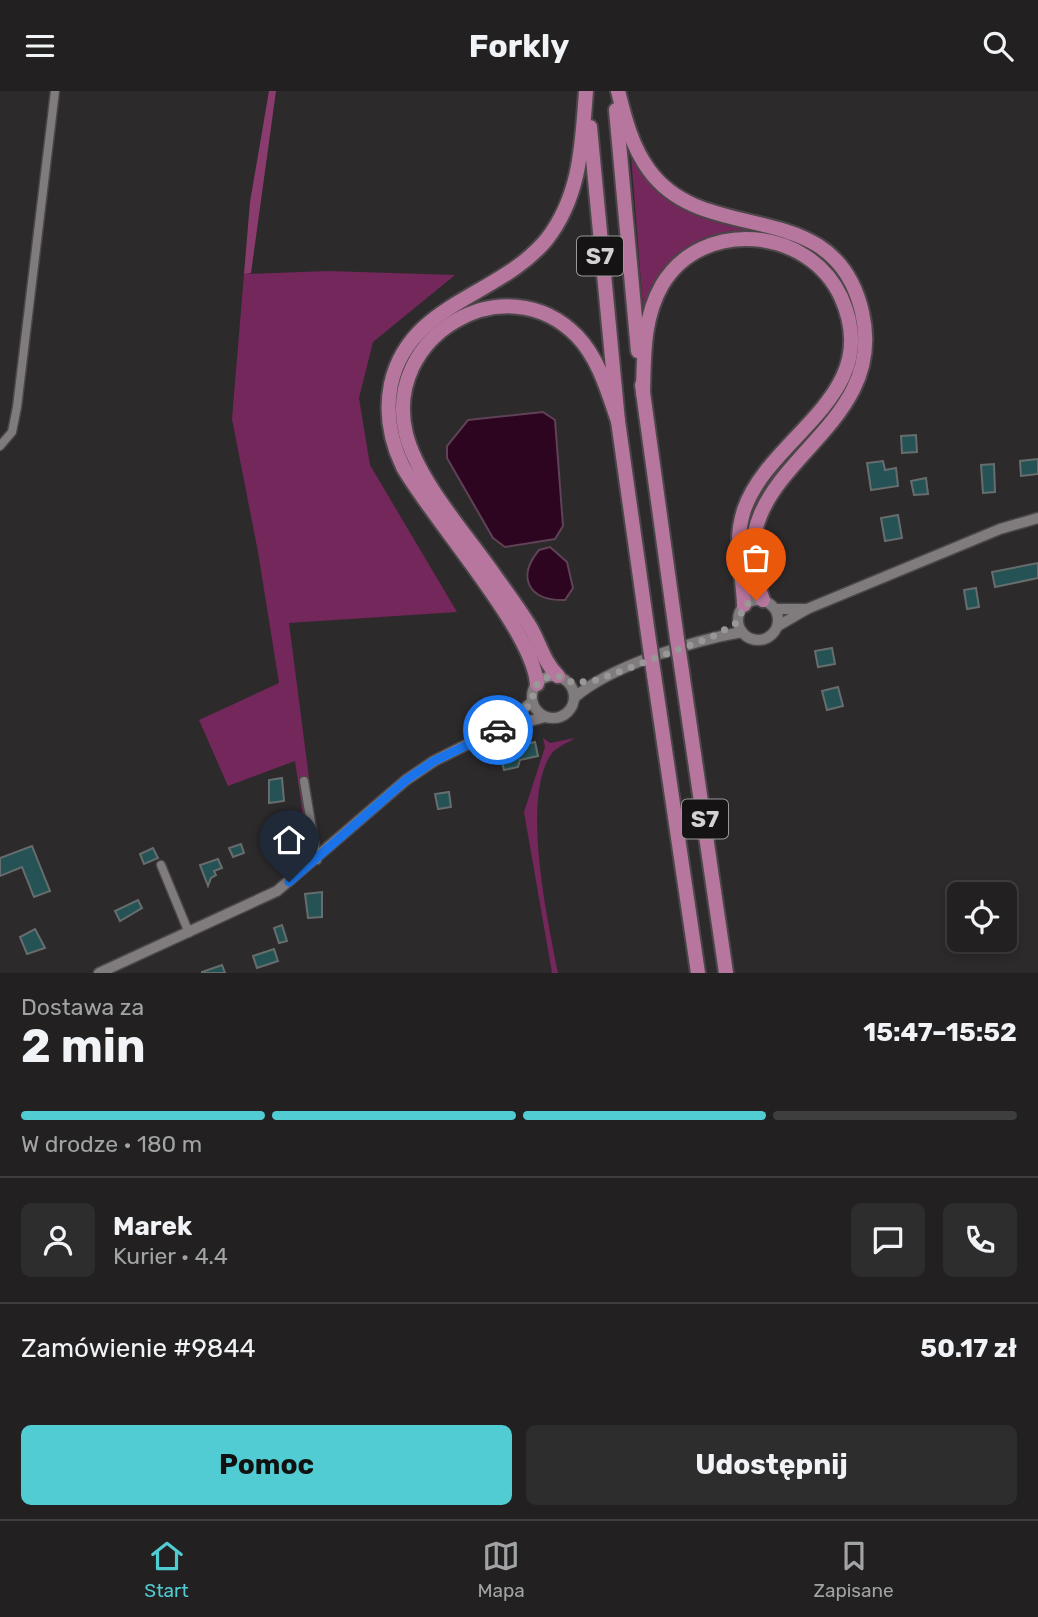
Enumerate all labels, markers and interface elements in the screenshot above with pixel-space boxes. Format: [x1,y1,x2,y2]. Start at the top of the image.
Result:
icon: menu [21,27,59,65]
text: Forkly [469,27,569,65]
icon: search [979,27,1017,65]
road number: S7 [577,237,623,275]
pin [726,528,786,600]
icon: bag [737,539,775,577]
courier [463,695,533,765]
icon: car [479,711,517,749]
road number: S7 [682,799,728,839]
pin [259,810,319,882]
icon: home [270,821,308,859]
map controls [947,882,1017,952]
button: locate [947,882,1017,952]
text: Dostawa za [21,993,144,1021]
text: 15:47–15:52 [863,1017,1017,1048]
text: 2 min [21,1019,146,1074]
text: W drodze · 180 m [21,1130,202,1158]
button: person [21,1203,95,1277]
button: chat [851,1203,925,1277]
button: phone [943,1203,1017,1277]
text: Marek [113,1211,192,1242]
text: Kurier · 4.4 [113,1242,228,1270]
text: Zamówienie #9844 [21,1333,256,1364]
text: 50.17 zł [920,1333,1017,1364]
button: Pomoc [21,1425,512,1505]
button: Udostępnij [526,1425,1017,1505]
tab: Start [144,1537,189,1602]
tab: Mapa [477,1537,525,1602]
tab: Zapisane [814,1537,894,1602]

